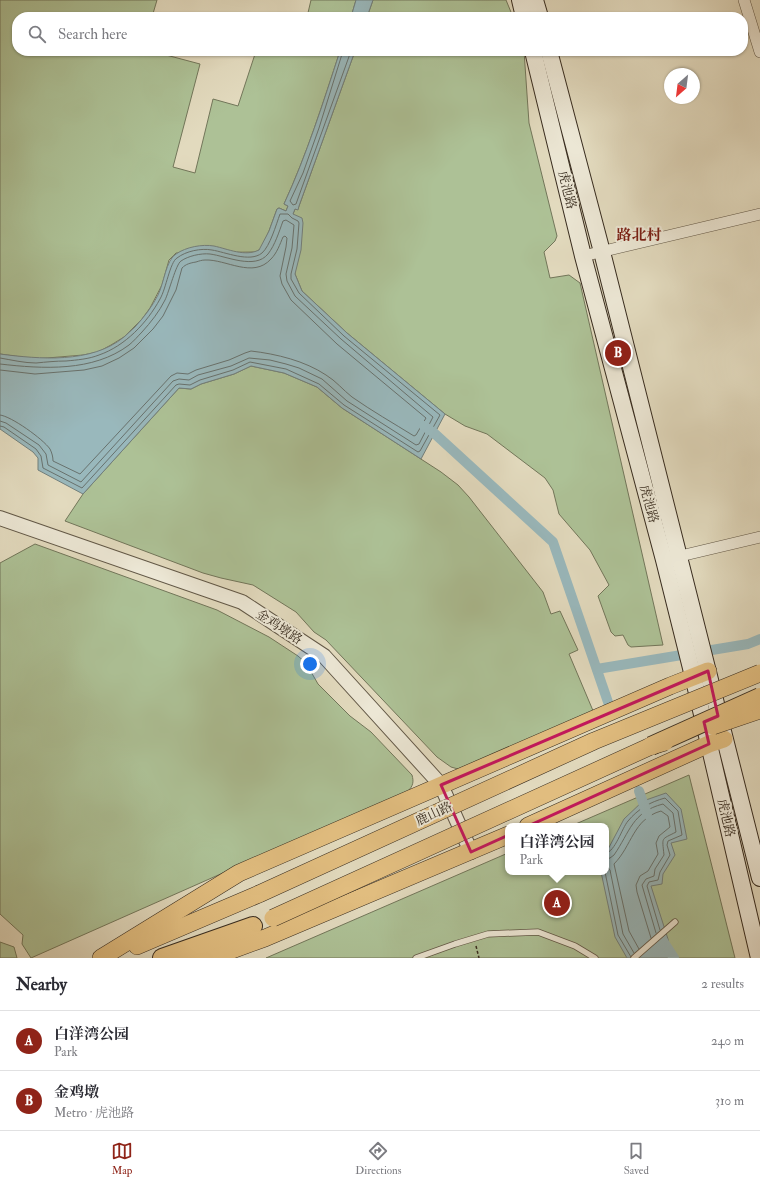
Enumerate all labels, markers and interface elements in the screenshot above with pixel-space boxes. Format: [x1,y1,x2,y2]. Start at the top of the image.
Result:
search box [12,12,748,56]
icon: search [26,23,48,45]
text: Search here [58,25,127,44]
north arrow [664,68,700,104]
street label: 虎池路 [555,169,579,211]
district label: 路北村 [616,226,662,245]
pin: B [605,338,631,368]
street label: 虎池路 [636,483,662,525]
street label: 金鸡墩路 [253,606,305,648]
your location [300,654,320,674]
street label: 虎池路 [714,797,738,839]
street label: 鹿山路 [413,799,455,829]
popup [505,823,609,875]
text: 白洋湾公园 [519,833,595,852]
text: Park [519,852,543,868]
pin: A [544,888,570,918]
text: Nearby [16,974,67,995]
text: 2 results [701,976,744,992]
text: 白洋湾公园 [54,1025,129,1044]
text: A [25,1033,33,1049]
text: 240 m [711,1033,744,1049]
text: Park [54,1044,78,1060]
text: 金鸡墩 [54,1083,99,1102]
text: B [25,1093,33,1109]
text: 310 m [715,1093,744,1109]
text: Metro · 虎池路 [54,1105,134,1121]
tab: Map [111,1140,133,1177]
tab: Directions [355,1140,402,1177]
tab: Saved [624,1140,649,1177]

